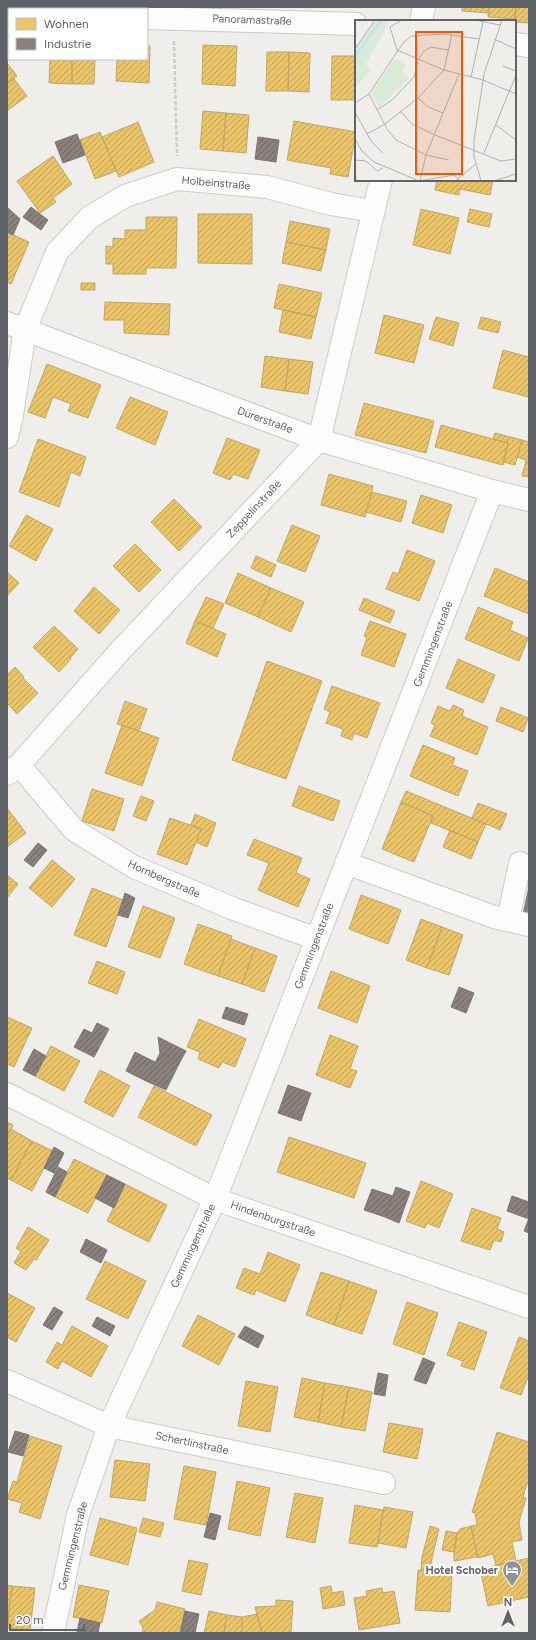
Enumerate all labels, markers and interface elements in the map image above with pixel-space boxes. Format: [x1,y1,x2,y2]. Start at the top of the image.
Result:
legend [8,8,148,60]
street label: Panoramastraße [212,12,292,28]
text: Wohnen [44,17,89,31]
inset map [355,20,516,181]
text: Industrie [44,37,92,51]
street label: Holbeinstraße [181,174,251,192]
street label: Dürerstraße [236,404,294,436]
street label: Zeppelinstraße [224,478,284,540]
street label: Gemmingenstraße [411,599,455,689]
street label: Hornbergstraße [126,857,202,901]
street label: Gemmingenstraße [292,901,336,991]
street label: Hindenburgstraße [229,1198,317,1240]
street label: Gemmingenstraße [168,1202,218,1290]
street label: Schertlinstraße [154,1429,230,1457]
street label: Gemmingenstraße [56,1500,90,1592]
hotel icon: Hotel Schober [501,1559,523,1587]
place label: Hotel Schober [425,1564,499,1577]
north arrow [488,1592,528,1632]
text: N [504,1596,512,1609]
scale bar [10,1606,84,1632]
text: 20 m [16,1613,44,1627]

